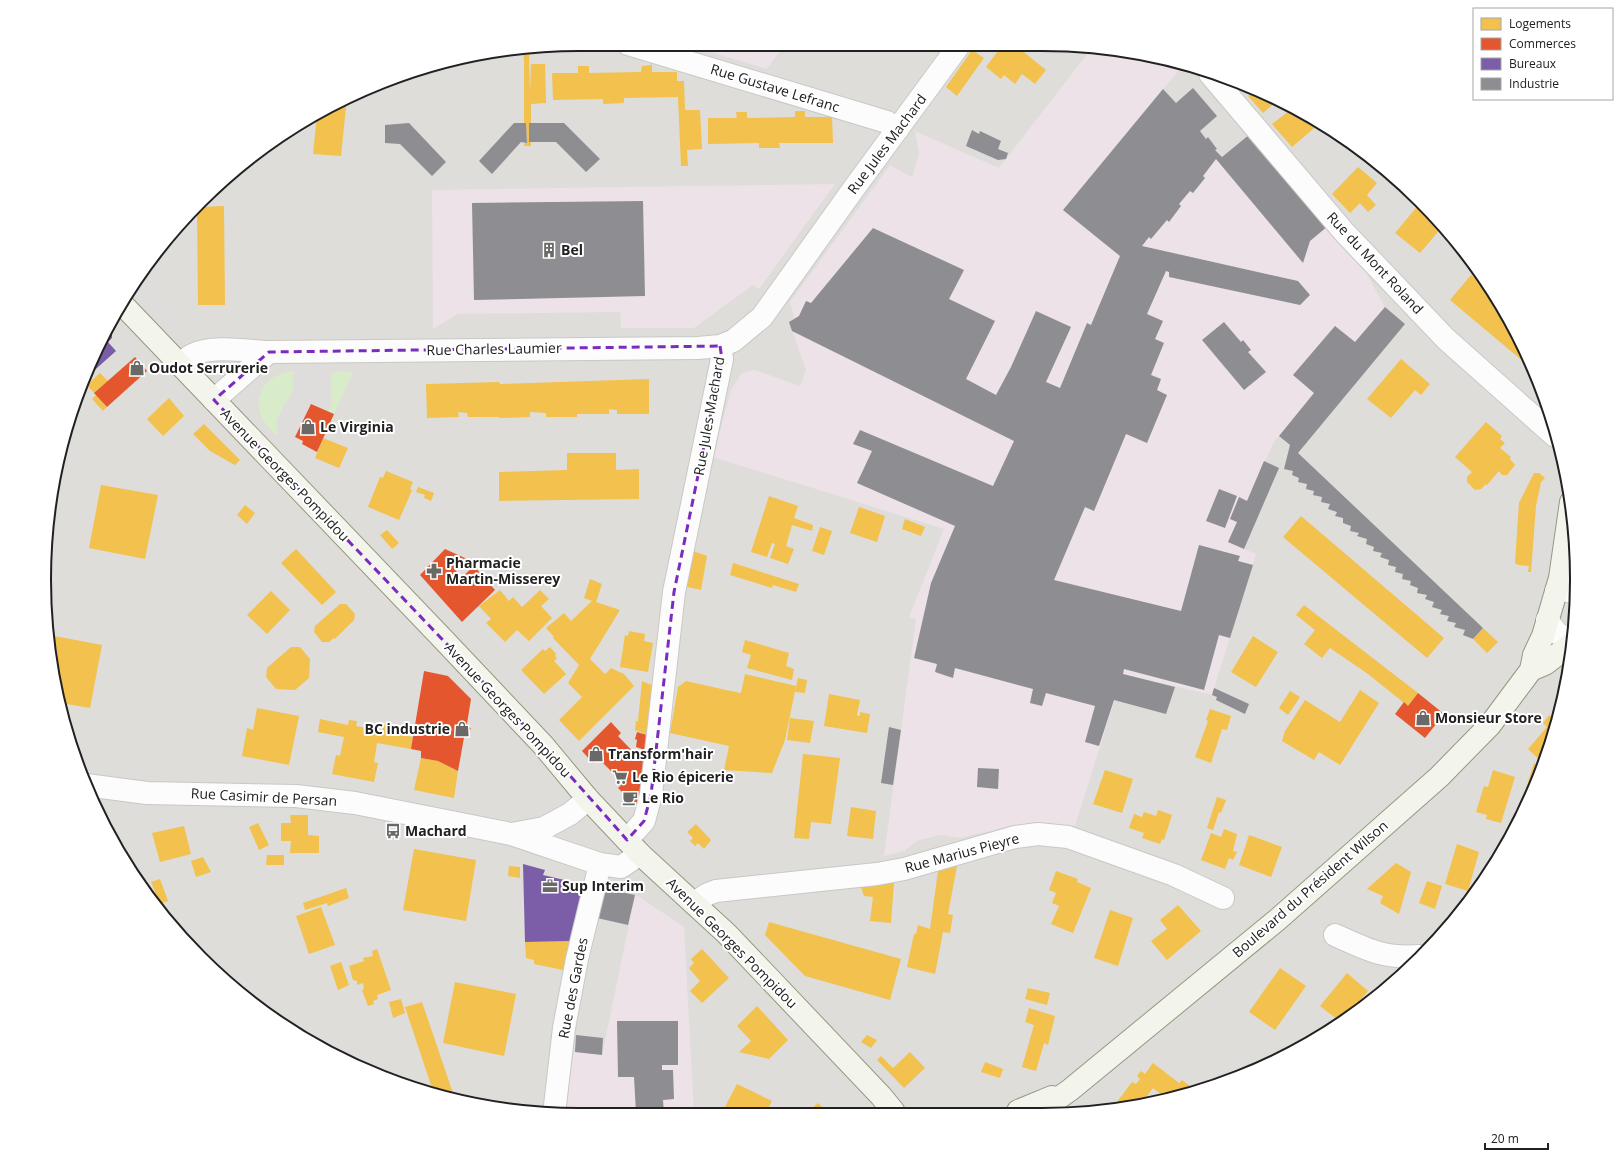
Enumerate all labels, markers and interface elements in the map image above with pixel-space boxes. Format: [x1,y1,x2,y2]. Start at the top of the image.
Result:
legend [1473,8,1613,100]
text: Logements [1509,15,1571,32]
text: Commerces [1509,35,1576,52]
text: Bureaux [1509,55,1557,72]
street label: Rue Gustave Lefranc [708,59,842,116]
text: Industrie [1509,75,1559,92]
street label: Rue Jules Machard [843,90,930,198]
street label: Rue du Mont Roland [1323,207,1428,318]
place label: Bel [561,240,583,259]
building icon: Bel [540,241,558,259]
street label: Rue Charles Laumier [426,338,562,359]
street label: Rue Jules Machard [689,355,728,477]
place label: Oudot Serrurerie [149,358,268,377]
shop icon: Oudot Serrurerie [128,359,146,377]
street label: Avenue Georges Pompidou [217,404,354,545]
place label: Le Virginia [320,417,394,436]
shop icon: Le Virginia [299,418,317,436]
place label: Pharmacie Martin-Misserey [446,553,560,588]
pharmacy icon: Pharmacie Martin-Misserey [425,562,443,580]
street label: Avenue Georges Pompidou [441,638,576,781]
place label: Monsieur Store [1435,708,1542,727]
shop icon: Monsieur Store [1414,709,1432,727]
place label: BC industrie [365,719,450,738]
shop icon: BC industrie [453,720,471,738]
place label: Transform'hair [608,744,714,763]
shop icon: Transform'hair [587,745,605,763]
place label: Le Rio épicerie [632,767,733,786]
supermarket icon: Le Rio épicerie [611,768,629,786]
street label: Rue Casimir de Persan [190,783,338,810]
place label: Le Rio [642,788,684,807]
cafe icon: Le Rio [621,789,639,807]
street label: Boulevard du Président Wilson [1228,816,1392,962]
place label: Machard [405,821,467,840]
bus stop icon: Machard [384,822,402,840]
street label: Rue Marius Pieyre [903,828,1021,877]
street label: Avenue Georges Pompidou [663,873,802,1012]
place label: Sup Interim [562,876,644,895]
office icon: Sup Interim [541,877,559,895]
street label: Rue des Gardes [553,936,592,1040]
scale bar [1485,1125,1548,1151]
text: 20 m [1491,1130,1519,1147]

